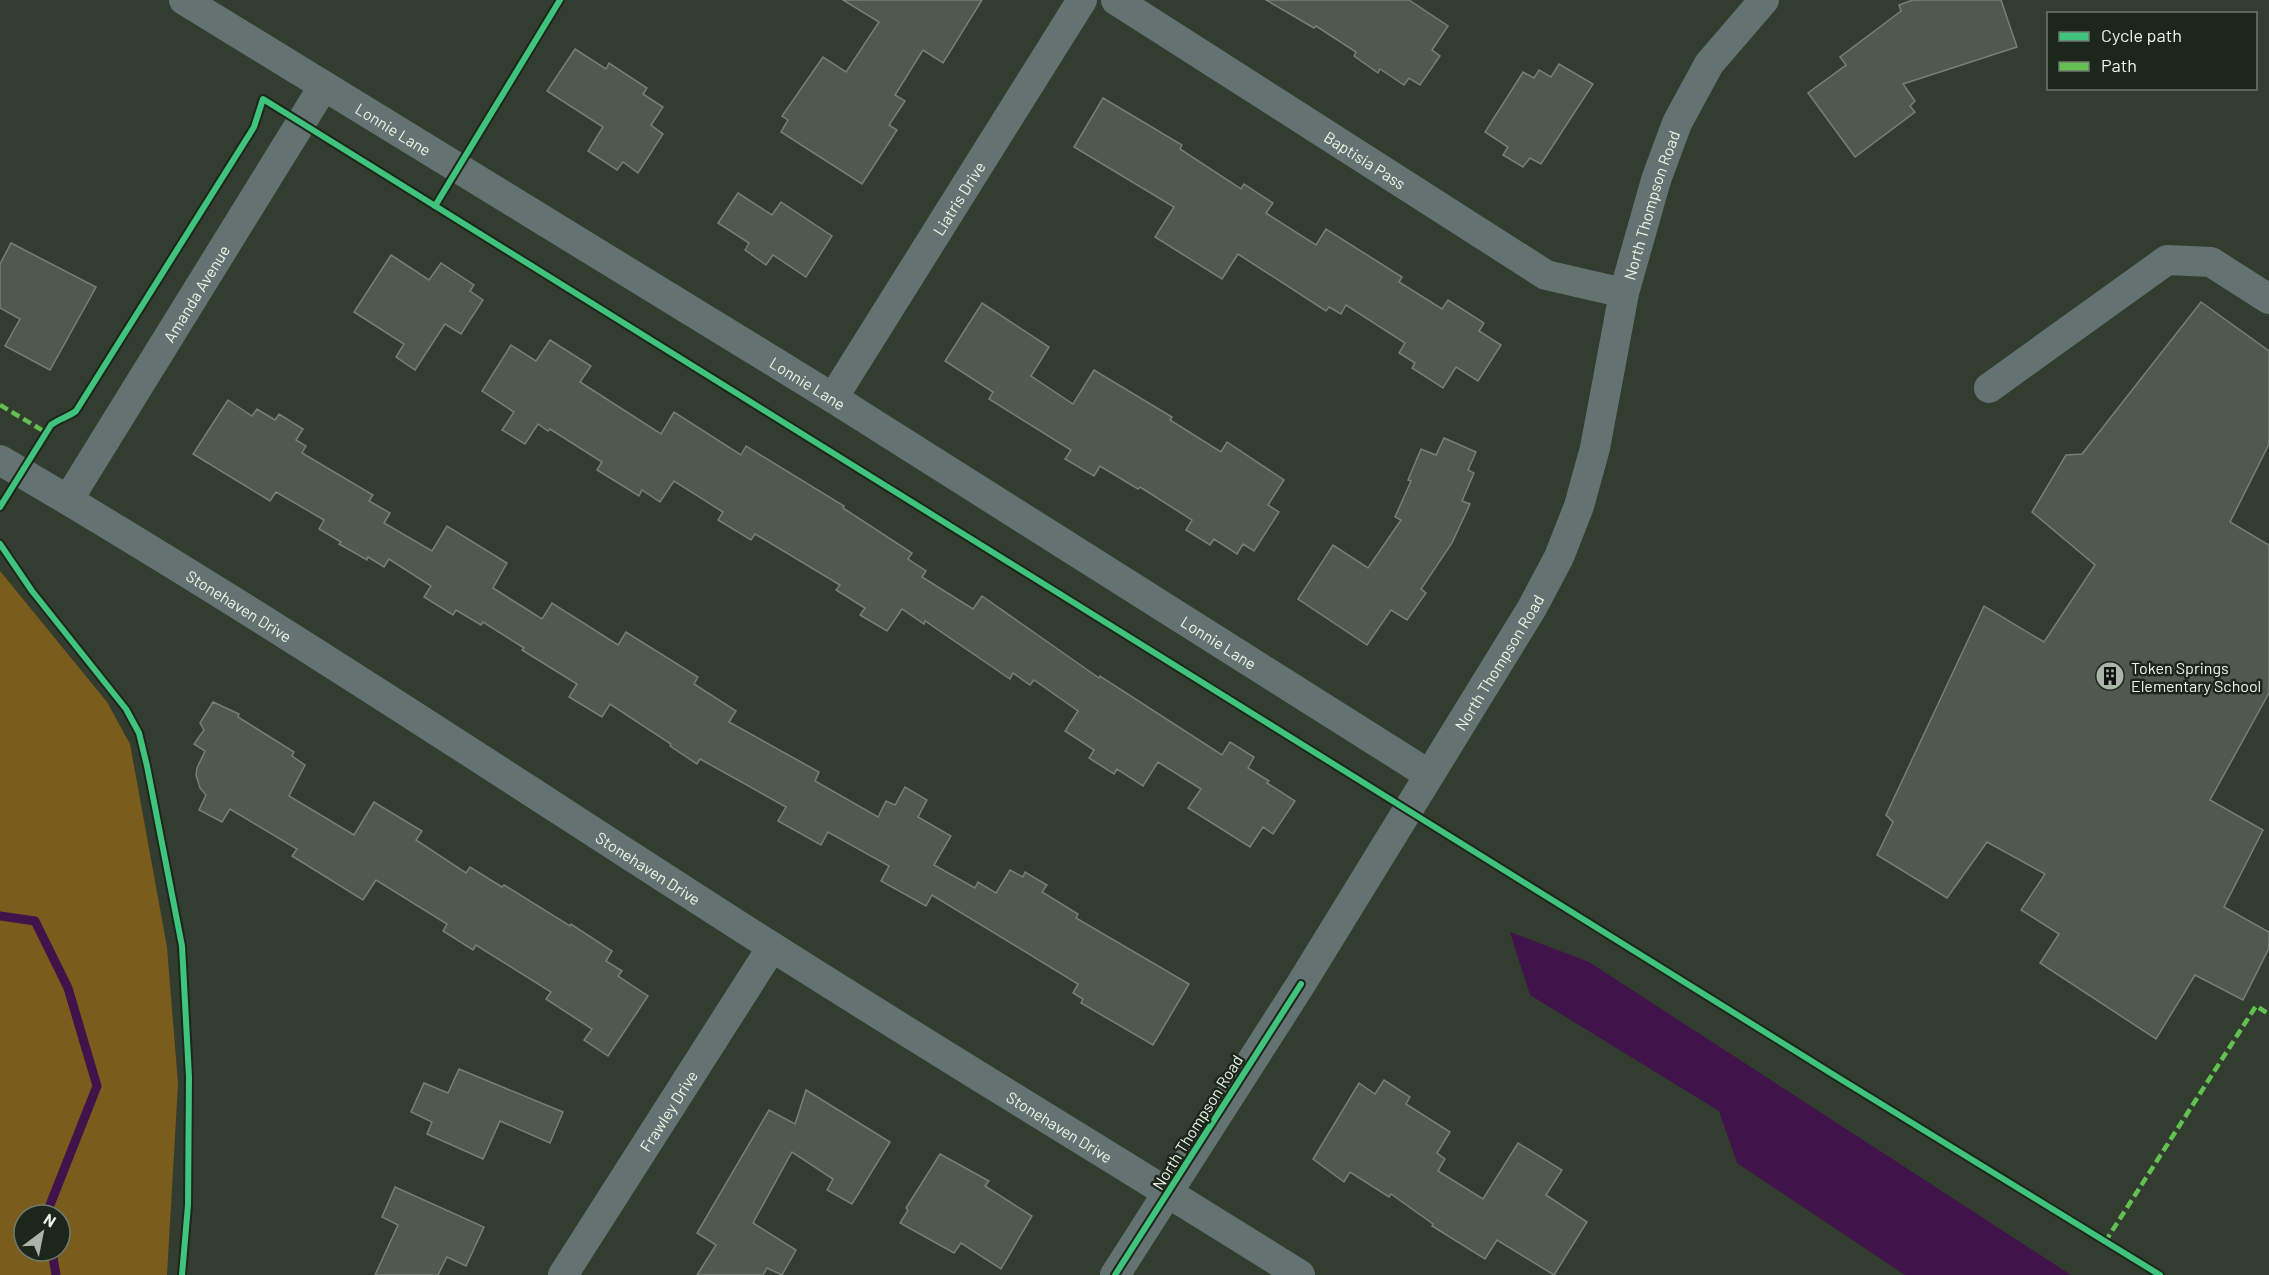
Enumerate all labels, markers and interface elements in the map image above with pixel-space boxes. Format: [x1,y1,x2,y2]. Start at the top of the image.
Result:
legend [2047,12,2257,90]
text: Cycle path [2101,24,2182,46]
text: Path [2101,54,2137,76]
street label: Lonnie Lane [352,98,435,159]
street label: Baptisia Pass [1321,126,1410,193]
street label: North Thompson Road [1619,128,1683,282]
street label: Liatris Drive [928,157,988,238]
street label: Amanda Avenue [159,241,233,345]
street label: Lonnie Lane [767,352,849,413]
street label: Stonehaven Drive [183,565,296,645]
street label: North Thompson Road [1450,591,1547,733]
street label: Lonnie Lane [1178,611,1260,673]
place label: Token Springs Elementary School [2131,658,2261,695]
building icon: Token Springs Elementary School [2094,660,2126,692]
street label: Stonehaven Drive [593,827,704,908]
street label: North Thompson Road [1148,1051,1246,1193]
street label: Frawley Drive [635,1066,701,1155]
street label: Stonehaven Drive [1003,1086,1116,1166]
north arrow [12,1203,72,1263]
text: N [41,1209,60,1231]

